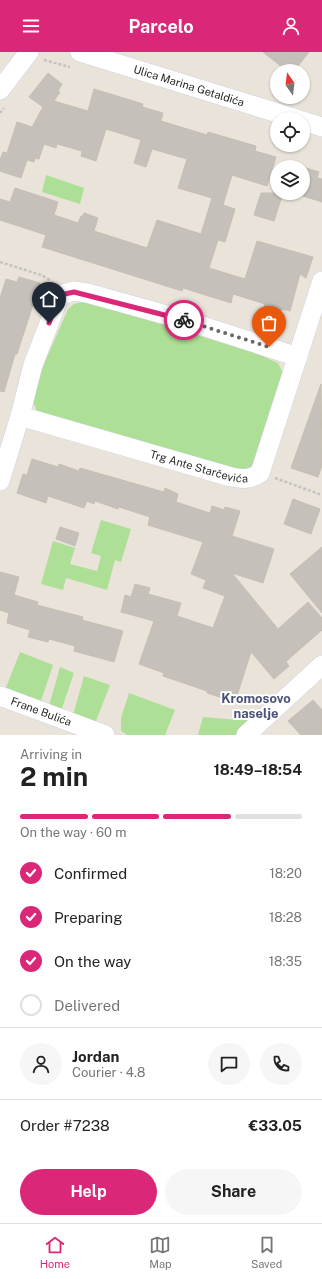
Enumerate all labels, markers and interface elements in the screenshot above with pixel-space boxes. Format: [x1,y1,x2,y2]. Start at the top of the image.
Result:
icon: menu [20,15,42,37]
icon: person [280,15,302,37]
text: Parcelo [128,16,194,37]
street label: Ulica Marina Getaldića [132,63,246,108]
north arrow [270,64,310,104]
map controls [270,64,310,200]
button: locate [270,112,310,152]
button: layers [270,160,310,200]
pin [32,282,66,323]
icon: home [38,288,60,310]
courier [164,300,204,340]
pin [252,306,286,347]
icon: bike [173,309,195,331]
icon: bag [258,312,280,334]
street label: Trg Ante Starčevića [149,448,248,485]
district label: Kromosovo naselje [221,691,291,721]
street label: Frane Bulića [9,695,73,728]
text: Arriving in [20,747,82,762]
text: 2 min [20,761,88,792]
text: 18:49–18:54 [213,761,302,778]
text: On the way · 60 m [20,825,126,840]
icon: check [20,862,42,884]
text: Confirmed [54,865,127,882]
text: 18:20 [269,866,302,881]
icon: check [20,906,42,928]
text: Preparing [54,909,123,926]
text: 18:28 [269,910,302,925]
icon: check [20,950,42,972]
text: On the way [54,953,131,970]
text: 18:35 [269,954,302,969]
text: Delivered [54,997,120,1014]
button: person [20,1043,62,1085]
button: chat [208,1043,250,1085]
button: phone [260,1043,302,1085]
text: Jordan [72,1048,119,1065]
text: Courier · 4.8 [72,1065,145,1080]
text: Order #7238 [20,1117,110,1134]
text: €33.05 [248,1117,302,1134]
button: Help [20,1169,157,1215]
button: Share [165,1169,302,1215]
tab: Home [40,1234,70,1270]
tab: Map [149,1234,172,1270]
tab: Saved [251,1234,282,1270]

